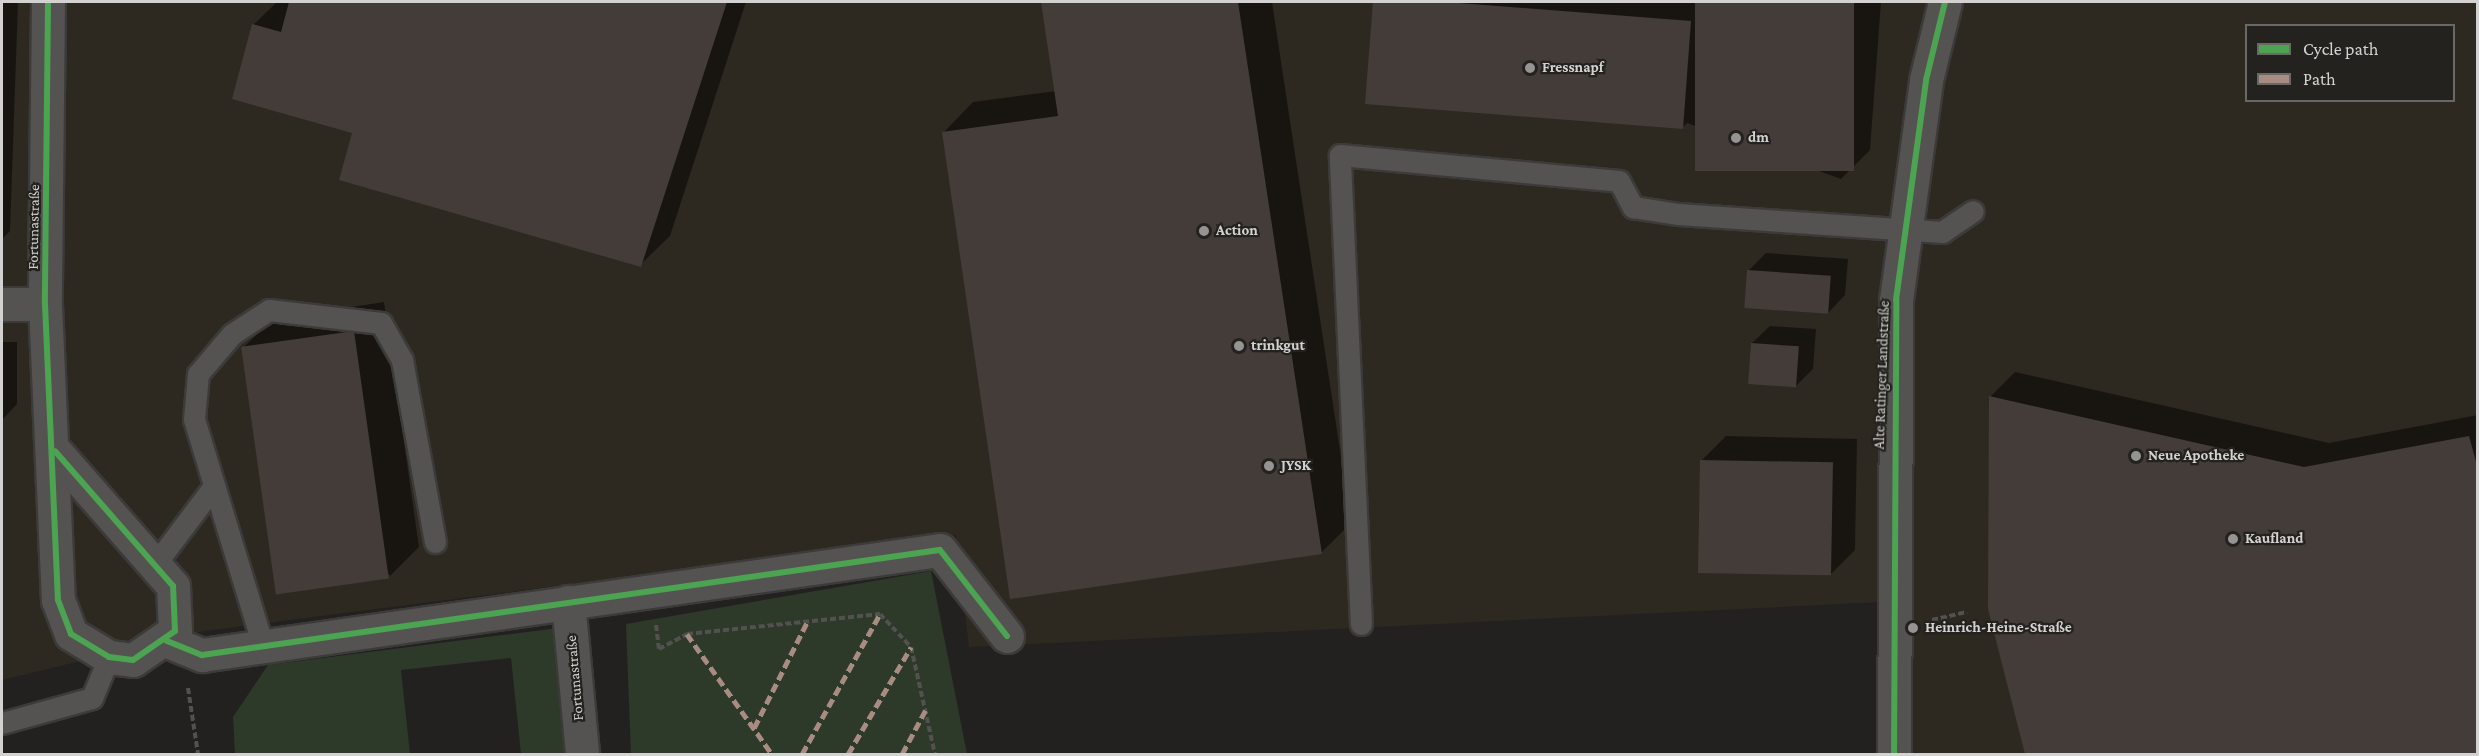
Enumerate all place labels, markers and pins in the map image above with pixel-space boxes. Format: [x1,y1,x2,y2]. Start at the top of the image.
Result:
place label: Fressnapf [1542,59,1604,77]
marker: Fressnapf [1523,61,1537,75]
place label: dm [1748,129,1769,147]
marker: dm [1729,131,1743,145]
place label: Action [1216,222,1258,240]
marker: Action [1197,224,1211,238]
place label: trinkgut [1251,337,1305,355]
marker: trinkgut [1232,339,1246,353]
place label: Neue Apotheke [2148,447,2244,465]
marker: Neue Apotheke [2129,449,2143,463]
place label: JYSK [1281,457,1311,475]
marker: JYSK [1262,459,1276,473]
place label: Kaufland [2245,530,2303,548]
marker: Kaufland [2226,532,2240,546]
place label: Heinrich-Heine-Straße [1925,619,2072,637]
marker: Heinrich-Heine-Straße [1906,621,1920,635]

